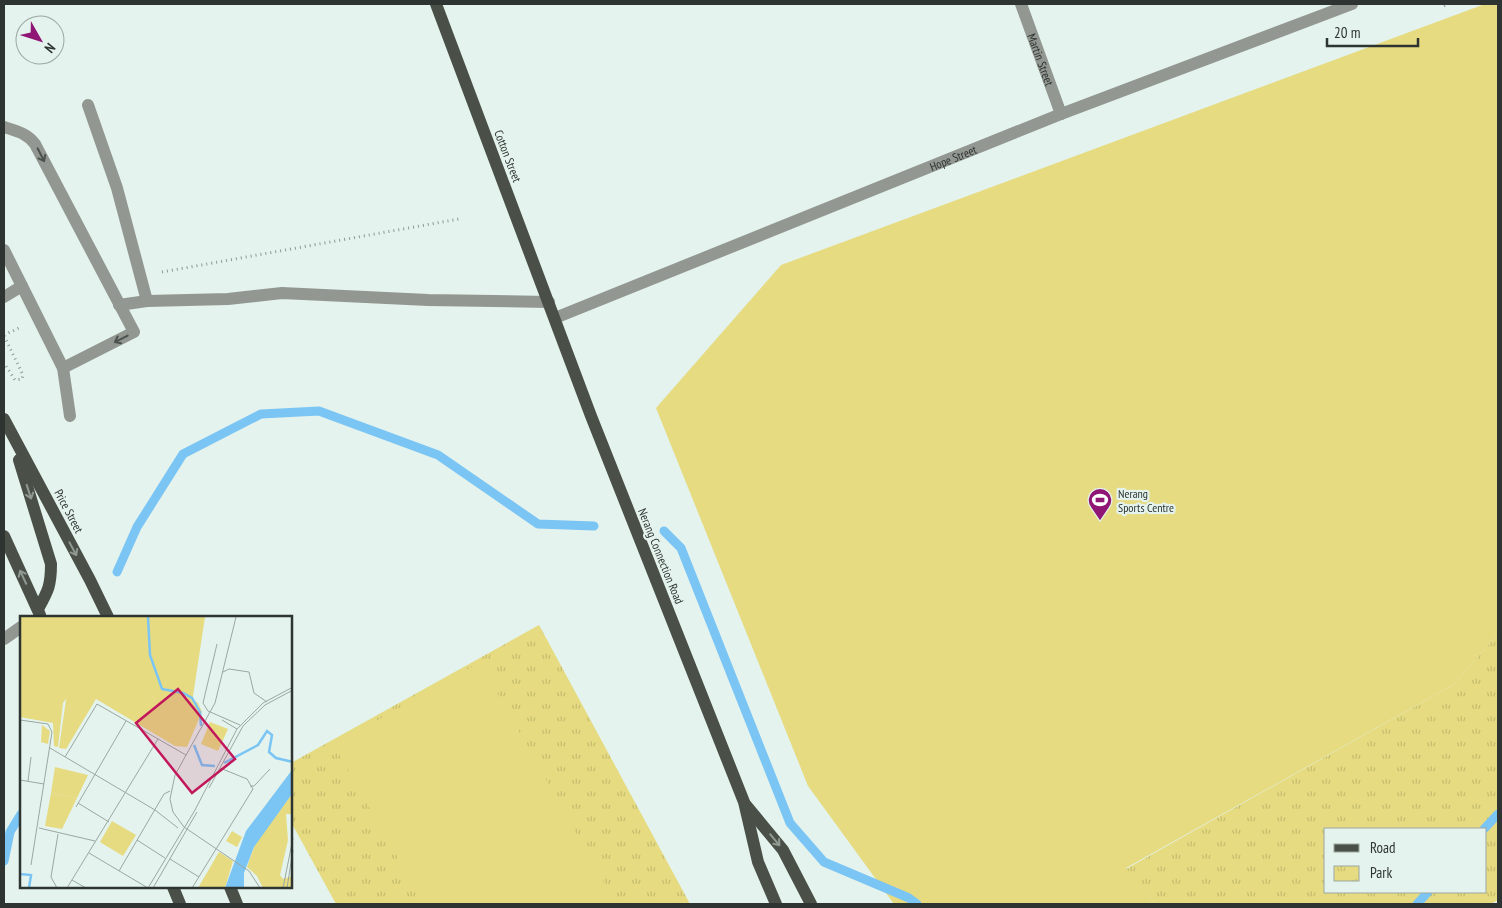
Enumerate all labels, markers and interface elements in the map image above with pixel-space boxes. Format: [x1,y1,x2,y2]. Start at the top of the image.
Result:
north arrow [15,15,65,65]
scale bar [1327,15,1418,47]
text: 20 m [1334,23,1360,42]
street label: Martin Street [1025,31,1058,88]
text: N [41,40,59,57]
street label: Cotton Street [491,128,525,185]
street label: Hope Street [927,141,979,174]
one-way arrow [36,147,46,162]
one-way arrow [113,334,128,344]
one-way arrow [25,484,35,500]
place label: Nerang Sports Centre [1118,486,1174,515]
street label: Price Street [51,487,87,536]
sports icon: Nerang Sports Centre [1087,487,1113,521]
street label: Nerang Connection Road [635,506,687,606]
one-way arrow [69,541,78,556]
one-way arrow [17,570,27,585]
inset map [20,616,292,888]
legend [1324,828,1487,893]
one-way arrow [769,833,780,846]
text: Road [1370,838,1396,857]
text: Park [1370,863,1392,882]

